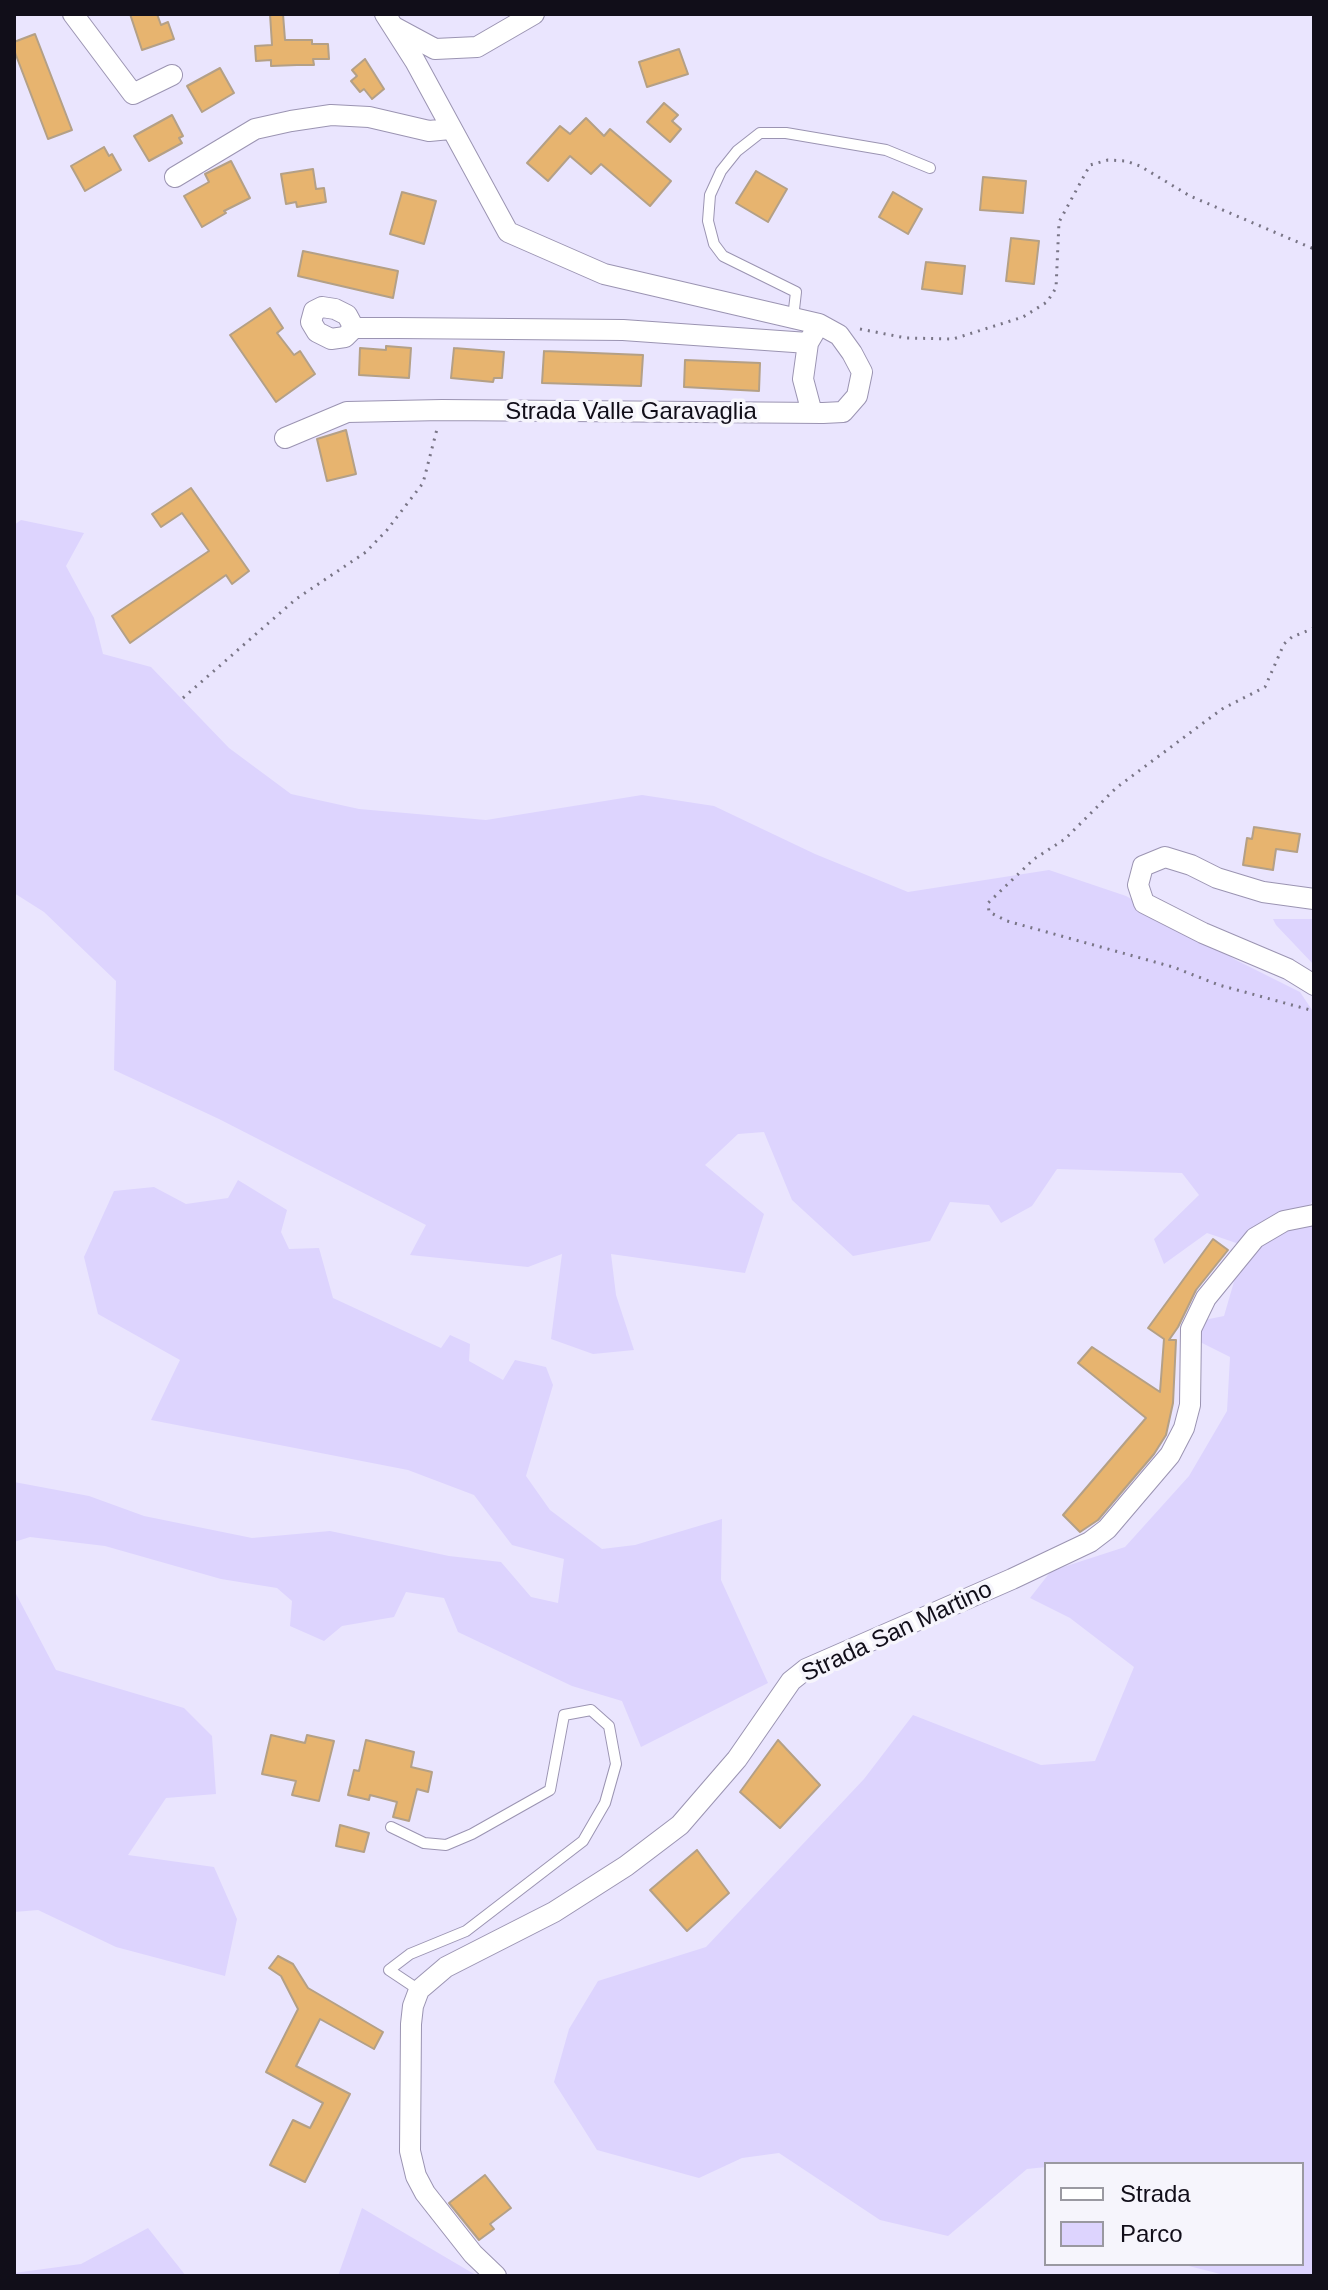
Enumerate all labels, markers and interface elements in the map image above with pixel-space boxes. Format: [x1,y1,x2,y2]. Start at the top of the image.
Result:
street label: Strada Valle Garavaglia [505,398,757,426]
street label: Strada San Martino [797,1575,997,1689]
legend [1044,2162,1304,2266]
text: Strada [1120,2180,1191,2207]
text: Parco [1120,2220,1183,2247]

